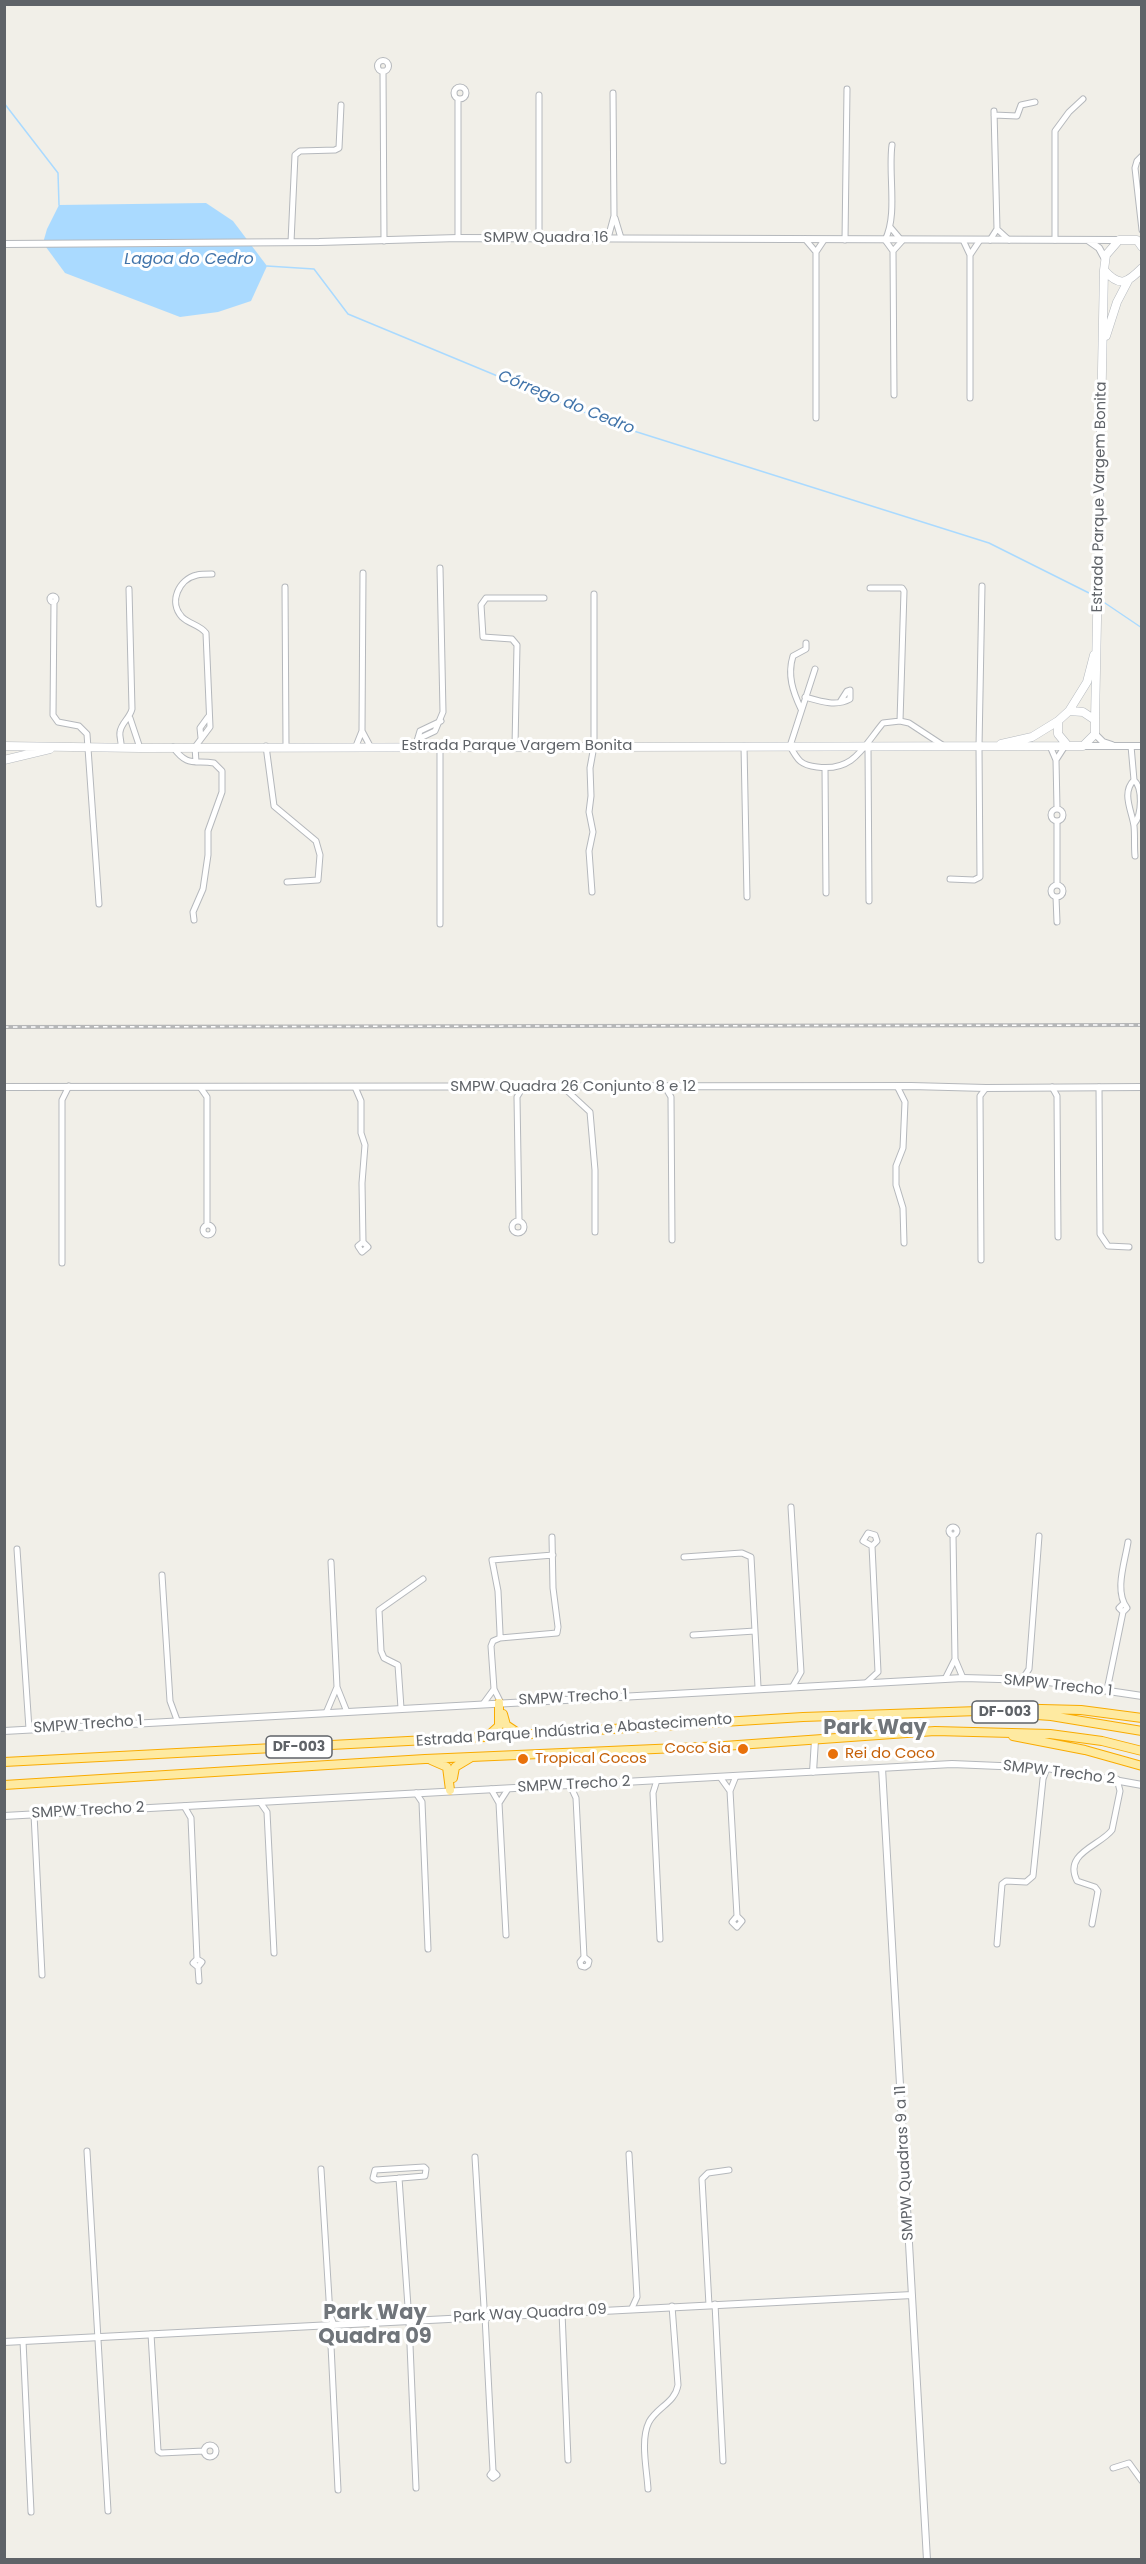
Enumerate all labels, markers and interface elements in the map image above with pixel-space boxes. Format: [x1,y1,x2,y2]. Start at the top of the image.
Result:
street label: SMPW Quadra 16 [484,229,608,247]
water label: Lagoa do Cedro [124,250,254,270]
water label: Córrego do Cedro [495,367,637,439]
street label: Estrada Parque Vargem Bonita [1089,381,1111,613]
street label: Estrada Parque Vargem Bonita [402,737,632,755]
street label: SMPW Quadra 26 Conjunto 8 e 12 [450,1078,696,1096]
street label: SMPW Trecho 1 [1003,1671,1113,1701]
street label: SMPW Trecho 1 [518,1686,628,1710]
road number: DF-003 [972,1701,1038,1723]
street label: Estrada Parque Indústria e Abastecimento [415,1711,733,1751]
street label: SMPW Trecho 1 [33,1712,143,1738]
district label: Park Way [823,1716,927,1742]
road number: DF-003 [266,1736,332,1758]
place label: Coco Sia [664,1740,731,1758]
marker: Coco Sia [736,1742,750,1756]
place label: Rei do Coco [845,1745,935,1763]
marker: Rei do Coco [826,1747,840,1761]
place label: Tropical Cocos [535,1750,647,1768]
marker: Tropical Cocos [516,1752,530,1766]
street label: SMPW Trecho 2 [1002,1757,1116,1789]
street label: SMPW Trecho 2 [517,1773,631,1797]
street label: SMPW Trecho 2 [31,1799,145,1823]
street label: SMPW Quadras 9 a 11 [892,2085,918,2241]
district label: Park Way Quadra 09 [318,2301,432,2351]
street label: Park Way Quadra 09 [453,2301,607,2327]

